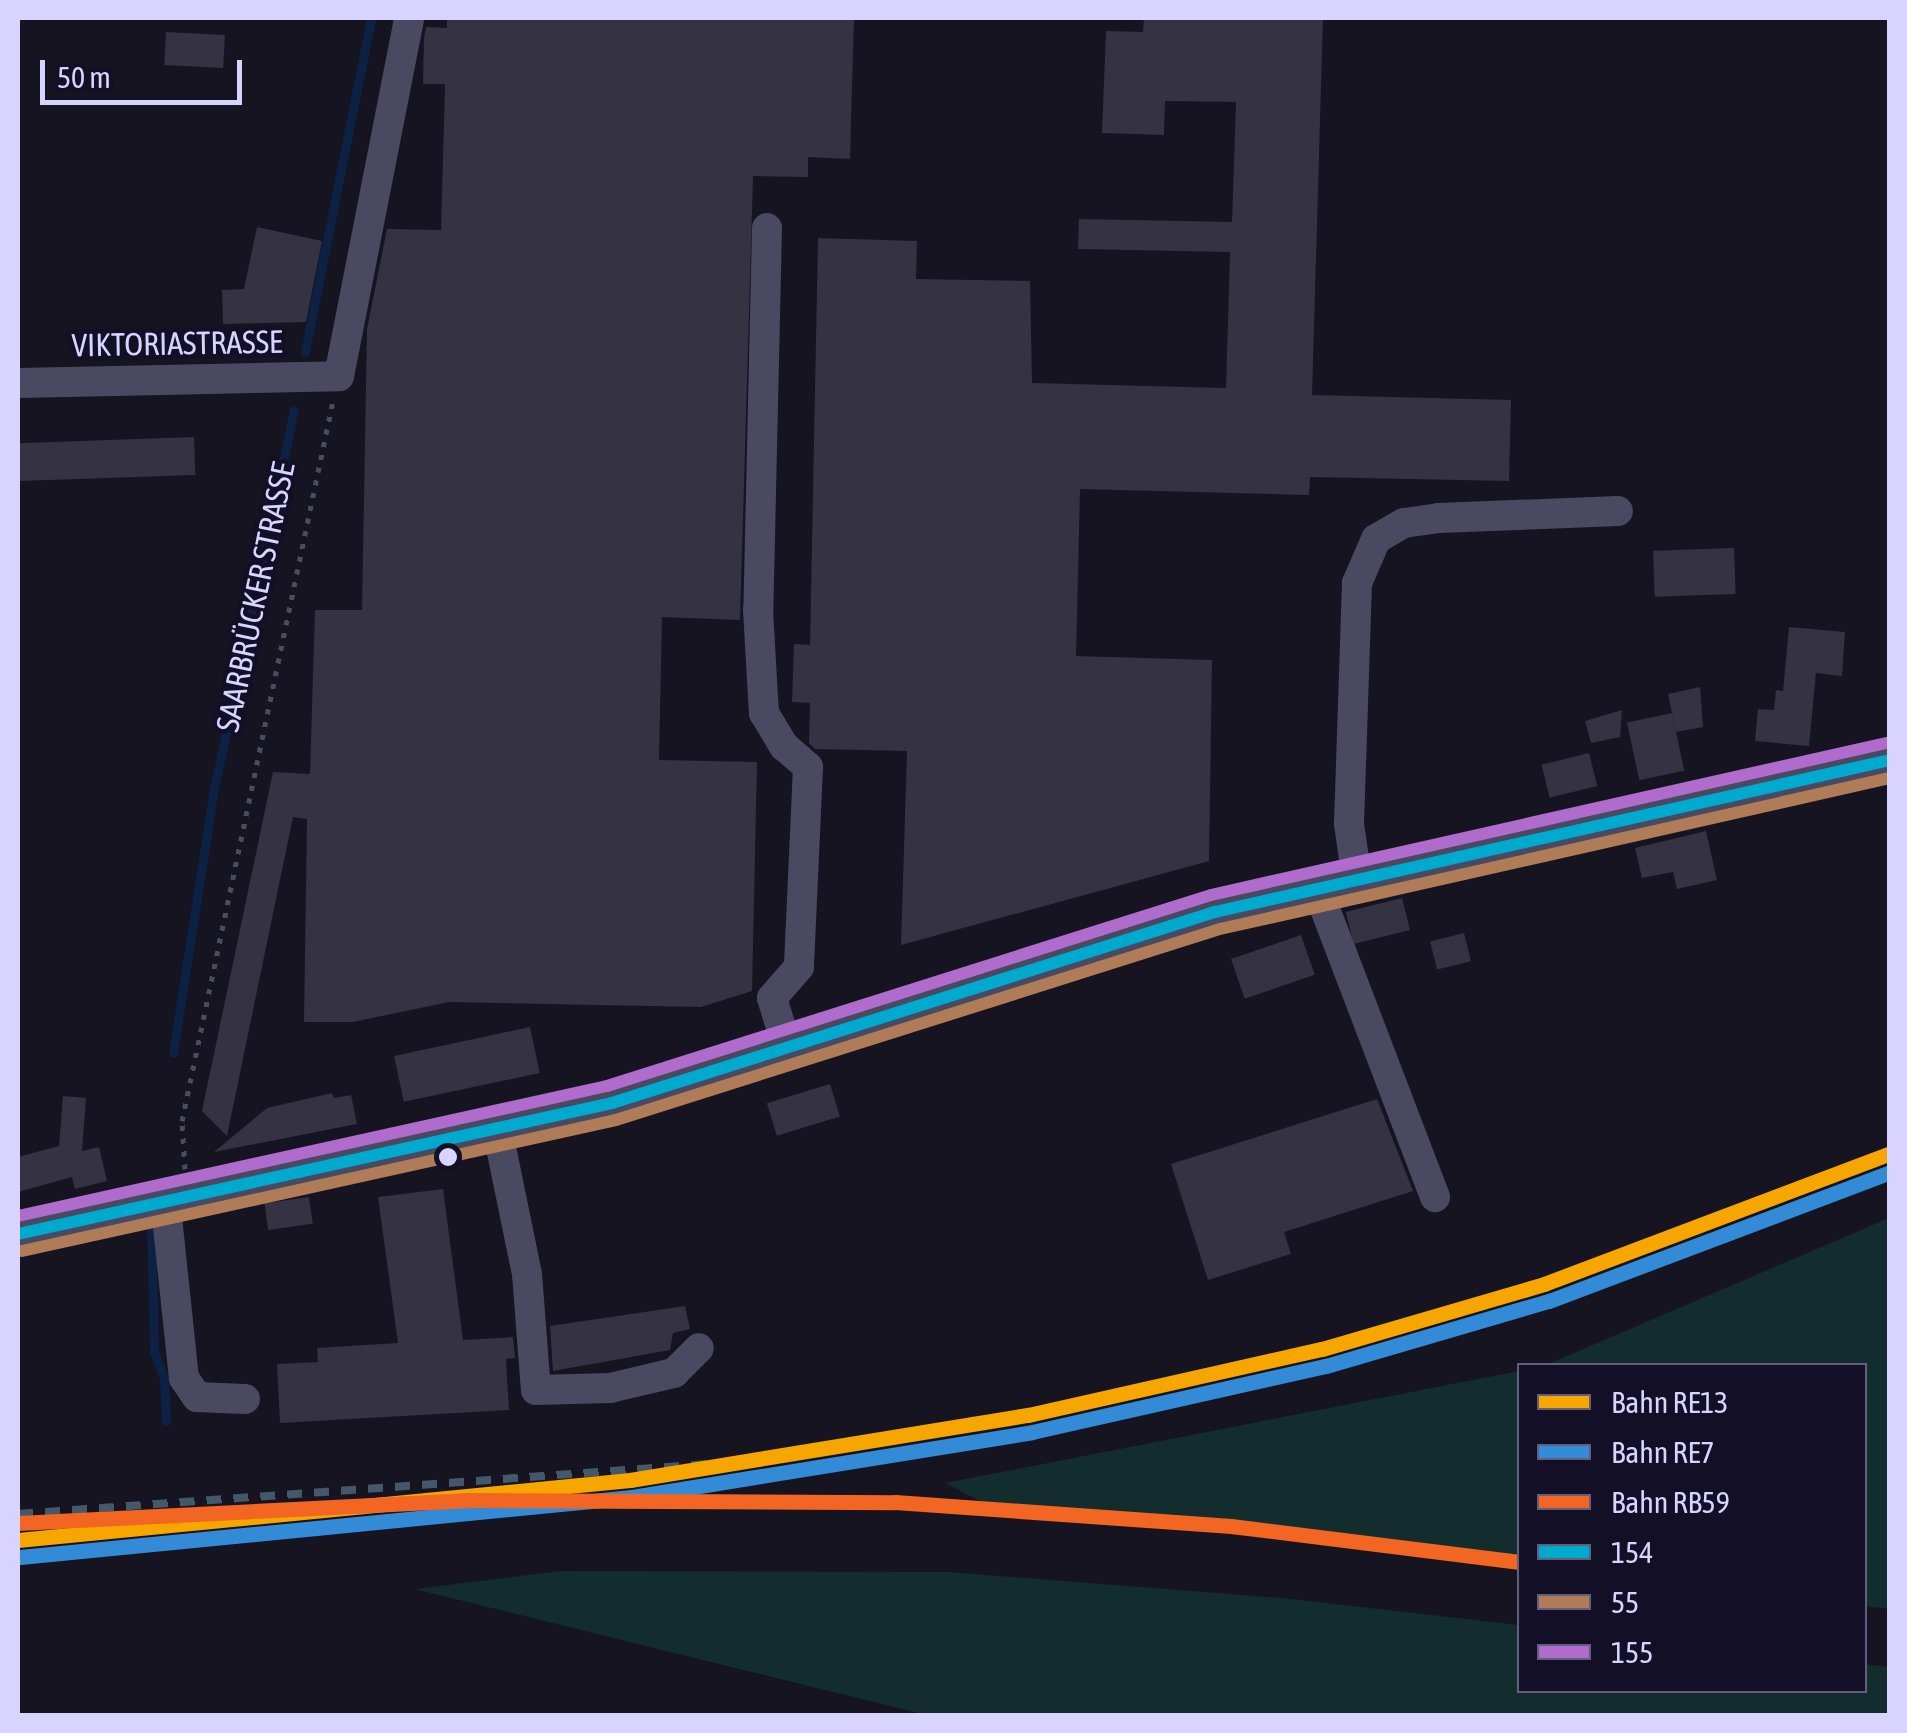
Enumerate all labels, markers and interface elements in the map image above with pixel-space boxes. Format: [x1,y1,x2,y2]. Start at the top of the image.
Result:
scale bar [45,40,248,102]
text: 50 m [57,60,111,94]
street label: VIKTORIASTRASSE [71,323,283,365]
street label: SAARBRÜCKER STRASSE [209,459,303,735]
unlabelled marker [438,1147,458,1167]
legend [1517,1363,1867,1693]
text: Bahn RE13 [1611,1385,1728,1419]
text: Bahn RE7 [1611,1435,1714,1469]
text: Bahn RB59 [1611,1485,1730,1519]
text: 154 [1611,1535,1653,1569]
text: 55 [1611,1585,1639,1619]
text: 155 [1611,1635,1653,1669]

